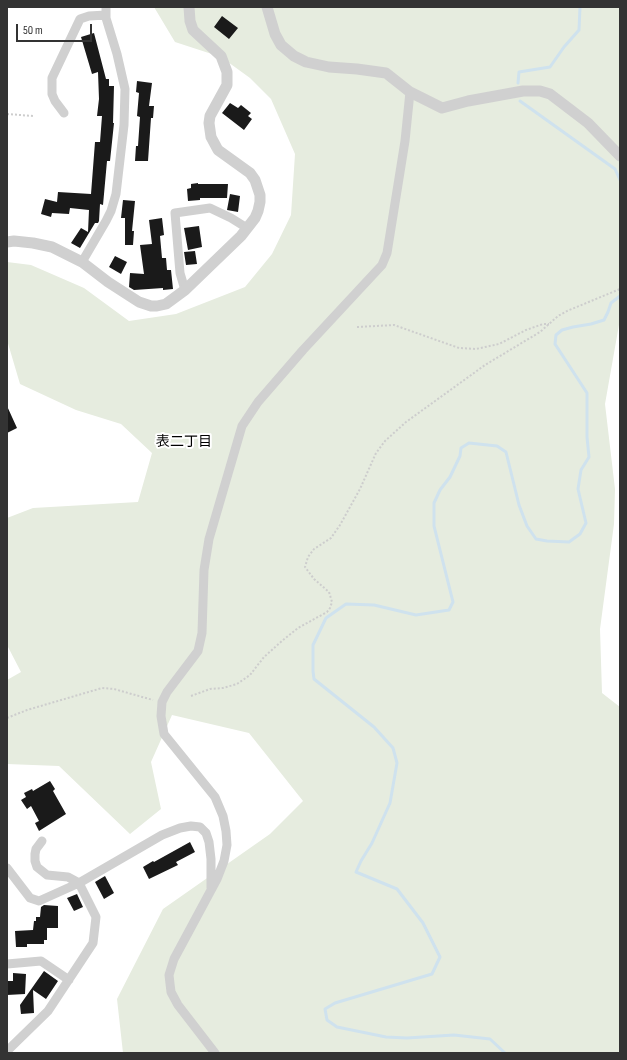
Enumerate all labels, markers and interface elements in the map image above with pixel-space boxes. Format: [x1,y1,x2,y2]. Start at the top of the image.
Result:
scale bar [18,16,94,42]
text: 50 m [23,23,43,38]
district label: 表二丁目 [156,434,212,450]

